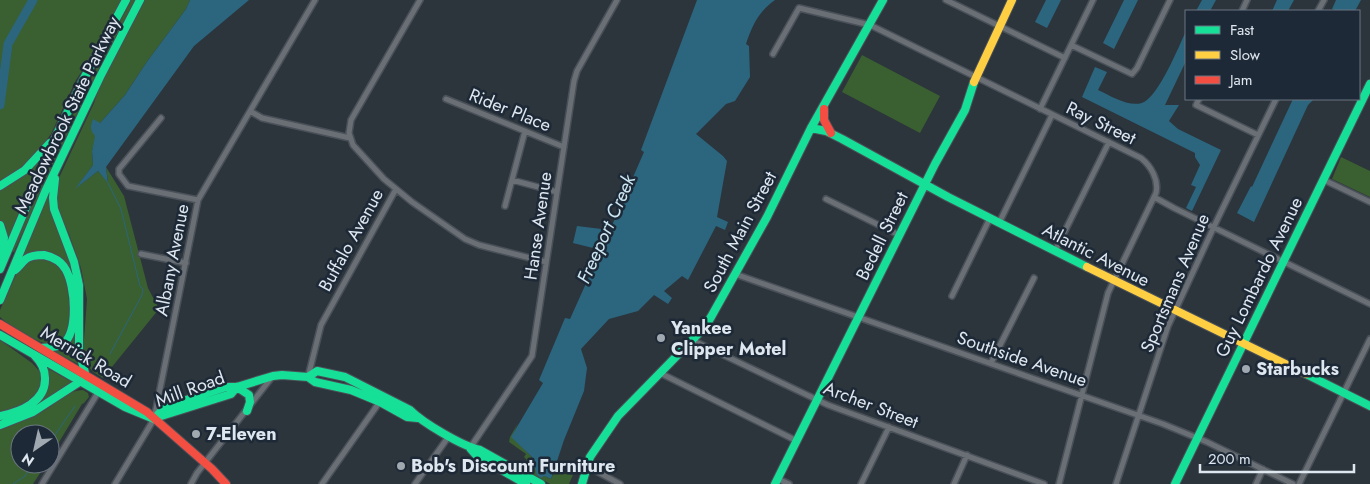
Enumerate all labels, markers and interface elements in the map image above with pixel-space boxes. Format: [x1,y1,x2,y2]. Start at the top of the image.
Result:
legend [1185,10,1360,100]
street label: Meadowbrook State Parkway [8,12,126,218]
text: Fast [1230,19,1254,41]
text: Slow [1230,44,1261,66]
text: Jam [1228,69,1253,91]
street label: Rider Place [465,82,555,138]
street label: Ray Street [1062,95,1141,151]
street label: South Main Street [697,166,783,297]
water label: Freeport Creek [570,169,642,288]
street label: Hanse Avenue [518,170,558,282]
street label: Buffalo Avenue [312,184,390,296]
street label: Bedell Street [849,187,915,285]
street label: Guy Lombardo Avenue [1209,193,1309,361]
street label: Albany Avenue [148,202,196,318]
street label: Sportsmans Avenue [1134,210,1216,356]
street label: Atlantic Avenue [1038,217,1154,293]
place label: Yankee Clipper Motel [670,315,786,362]
street label: Merrick Road [36,320,136,394]
street label: Southside Avenue [954,325,1090,393]
marker: Yankee Clipper Motel [655,332,667,344]
place label: Starbucks [1256,356,1339,382]
marker: Starbucks [1240,363,1252,375]
street label: Mill Road [152,365,228,413]
street label: Archer Street [820,375,923,435]
place label: 7-Eleven [206,421,277,447]
north arrow [10,424,60,474]
marker: 7-Eleven [190,428,202,440]
scale bar [1200,442,1354,474]
text: N [18,448,38,471]
text: 200 m [1208,448,1251,470]
place label: Bob's Discount Furniture [411,453,615,479]
marker: Bob's Discount Furniture [395,460,407,472]

